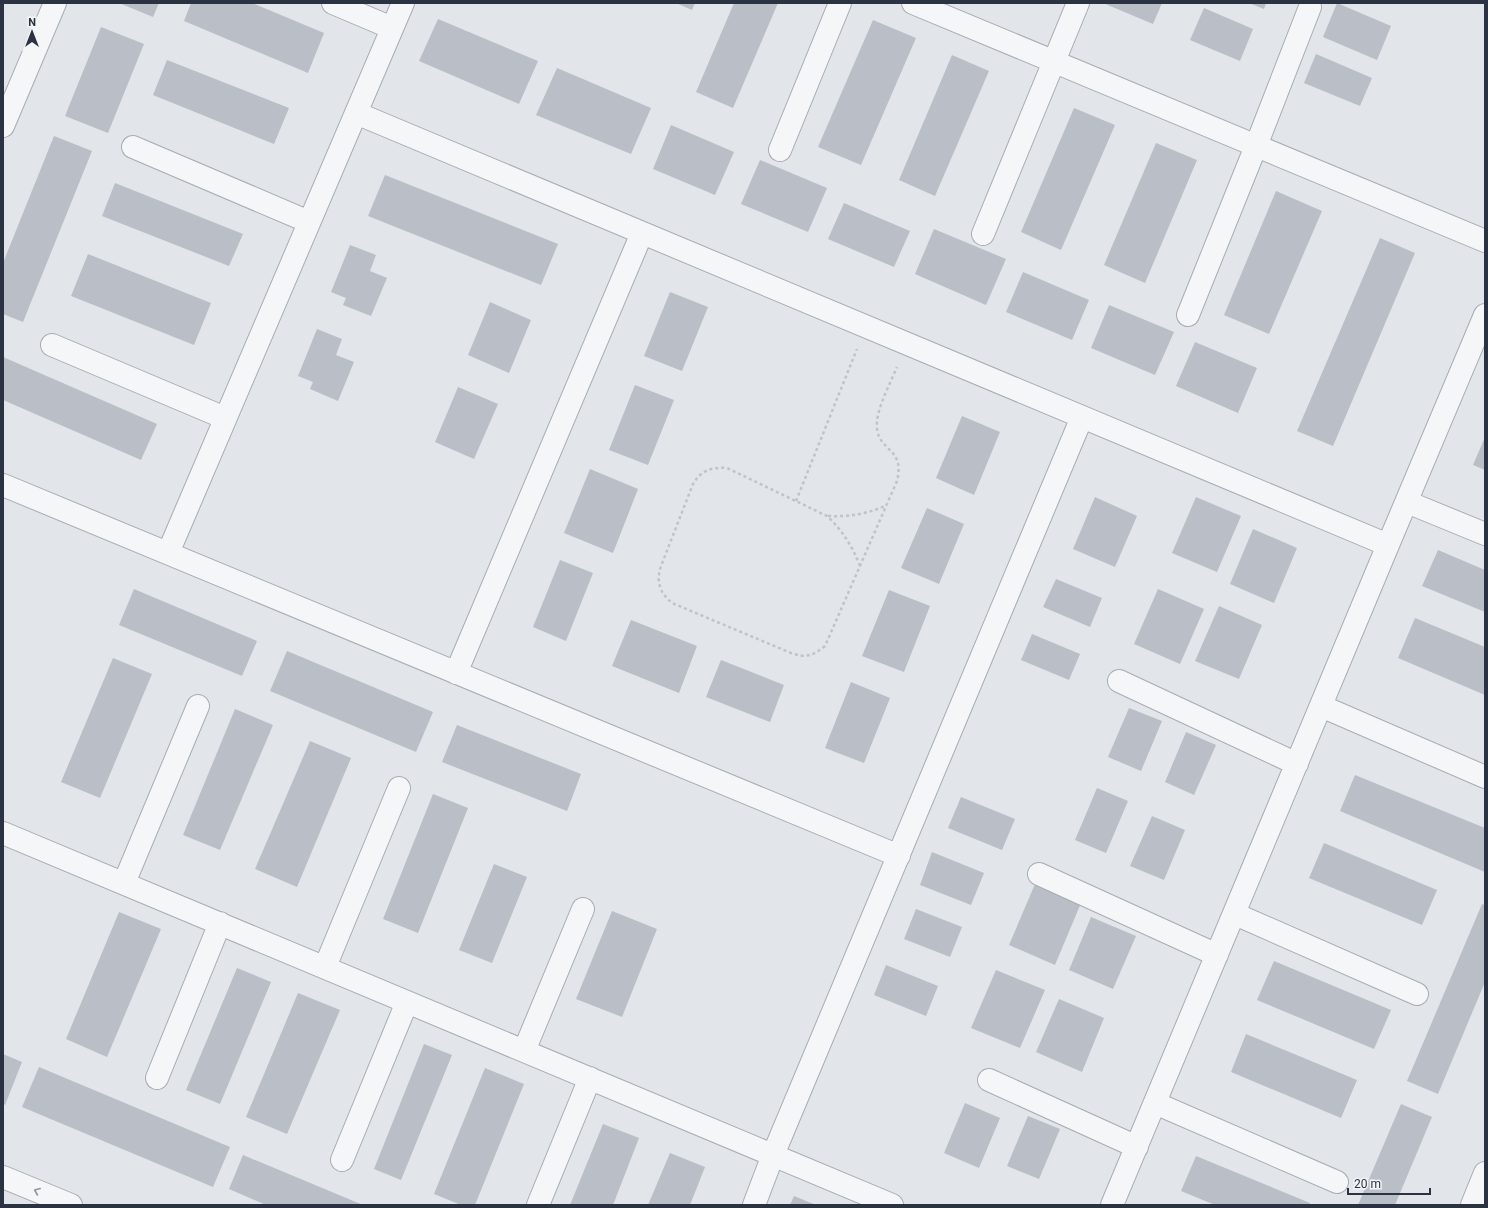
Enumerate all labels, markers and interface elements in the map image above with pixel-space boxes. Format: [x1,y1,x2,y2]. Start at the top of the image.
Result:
north arrow [12,12,52,52]
text: N [28,16,36,29]
scale bar [1348,1170,1430,1196]
text: 20 m [1354,1177,1381,1191]
one-way arrow [34,1187,41,1195]

